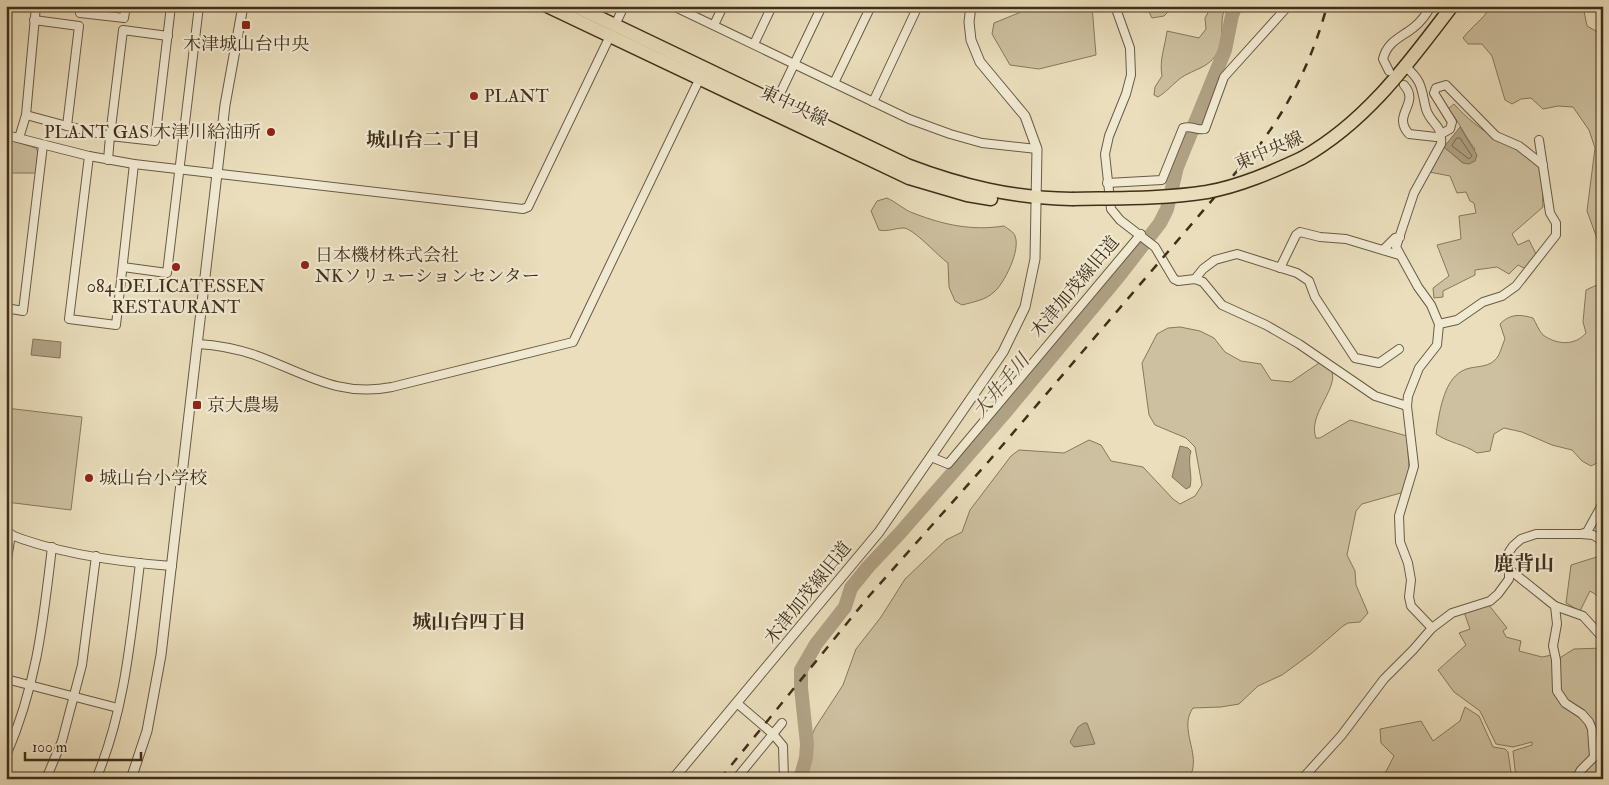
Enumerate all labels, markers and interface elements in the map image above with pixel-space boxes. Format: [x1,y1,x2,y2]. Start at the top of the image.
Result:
marker: 木津城山台中央 [240,19,252,31]
place label: 木津城山台中央 [183,33,309,56]
street label: 東中央線 [757,80,831,132]
place label: PLANT [484,85,550,108]
marker: PLANT [468,90,480,102]
place label: PLANT GAS 木津川給油所 [44,121,261,144]
marker: PLANT GAS 木津川給油所 [265,126,277,138]
street label: 東中央線 [1231,126,1307,176]
district label: 城山台二丁目 [366,128,480,152]
street label: 木津加茂線旧道 [1026,231,1124,343]
place label: 日本機材株式会社 NKソリューションセンター [315,244,540,288]
marker: 日本機材株式会社 NKソリューションセンター [299,259,311,271]
marker: 084 DELICATESSEN RESTAURANT [170,261,182,273]
place label: 084 DELICATESSEN RESTAURANT [87,275,265,319]
water label: 大井手川 [967,348,1036,423]
place label: 京大農場 [207,394,279,417]
marker: 京大農場 [191,399,203,411]
place label: 城山台小学校 [99,467,207,490]
marker: 城山台小学校 [83,472,95,484]
street label: 木津加茂線旧道 [759,537,857,649]
district label: 鹿背山 [1494,551,1554,576]
district label: 城山台四丁目 [412,610,526,634]
scale bar [25,730,141,762]
text: 100 m [32,738,68,757]

